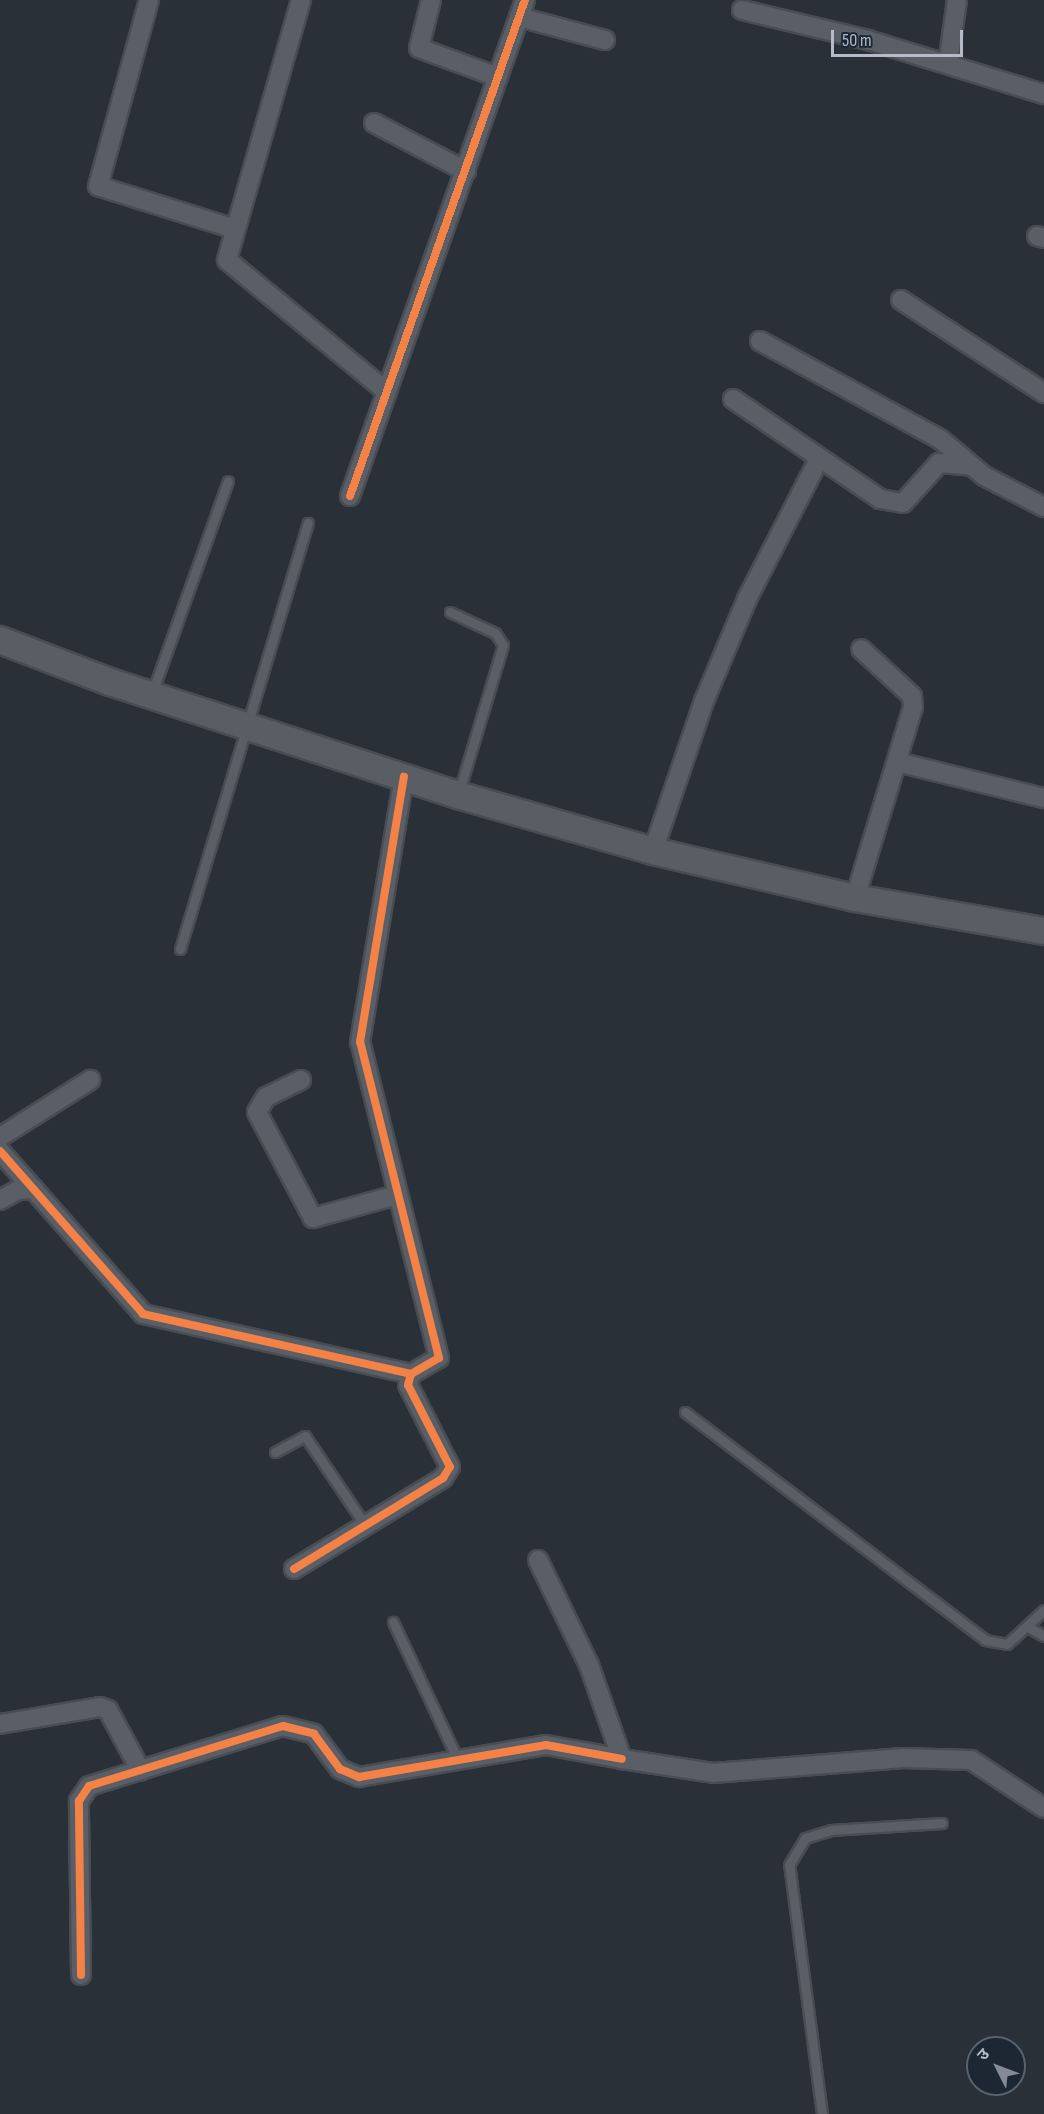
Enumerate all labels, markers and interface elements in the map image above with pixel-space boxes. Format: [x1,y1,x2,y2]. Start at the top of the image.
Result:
scale bar [834,18,966,56]
text: 50 m [842,30,872,51]
north arrow [966,2036,1026,2096]
text: उ [974,2045,994,2065]

